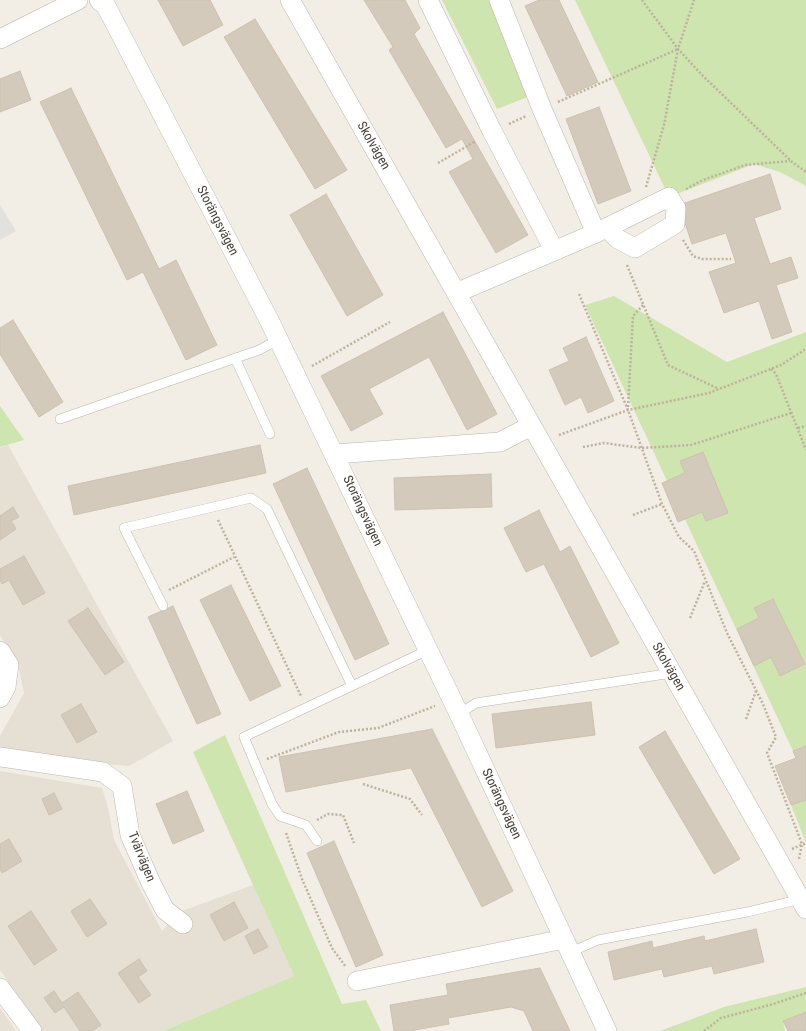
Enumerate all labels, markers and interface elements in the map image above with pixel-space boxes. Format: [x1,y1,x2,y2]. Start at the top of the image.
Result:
street label: Skolvägen [353,119,393,173]
street label: Storängsvägen [193,184,241,258]
street label: Storängsvägen [339,473,385,549]
street label: Skolvägen [648,640,688,694]
street label: Storängsvägen [478,766,524,842]
street label: Tvärvägen [124,830,158,884]

